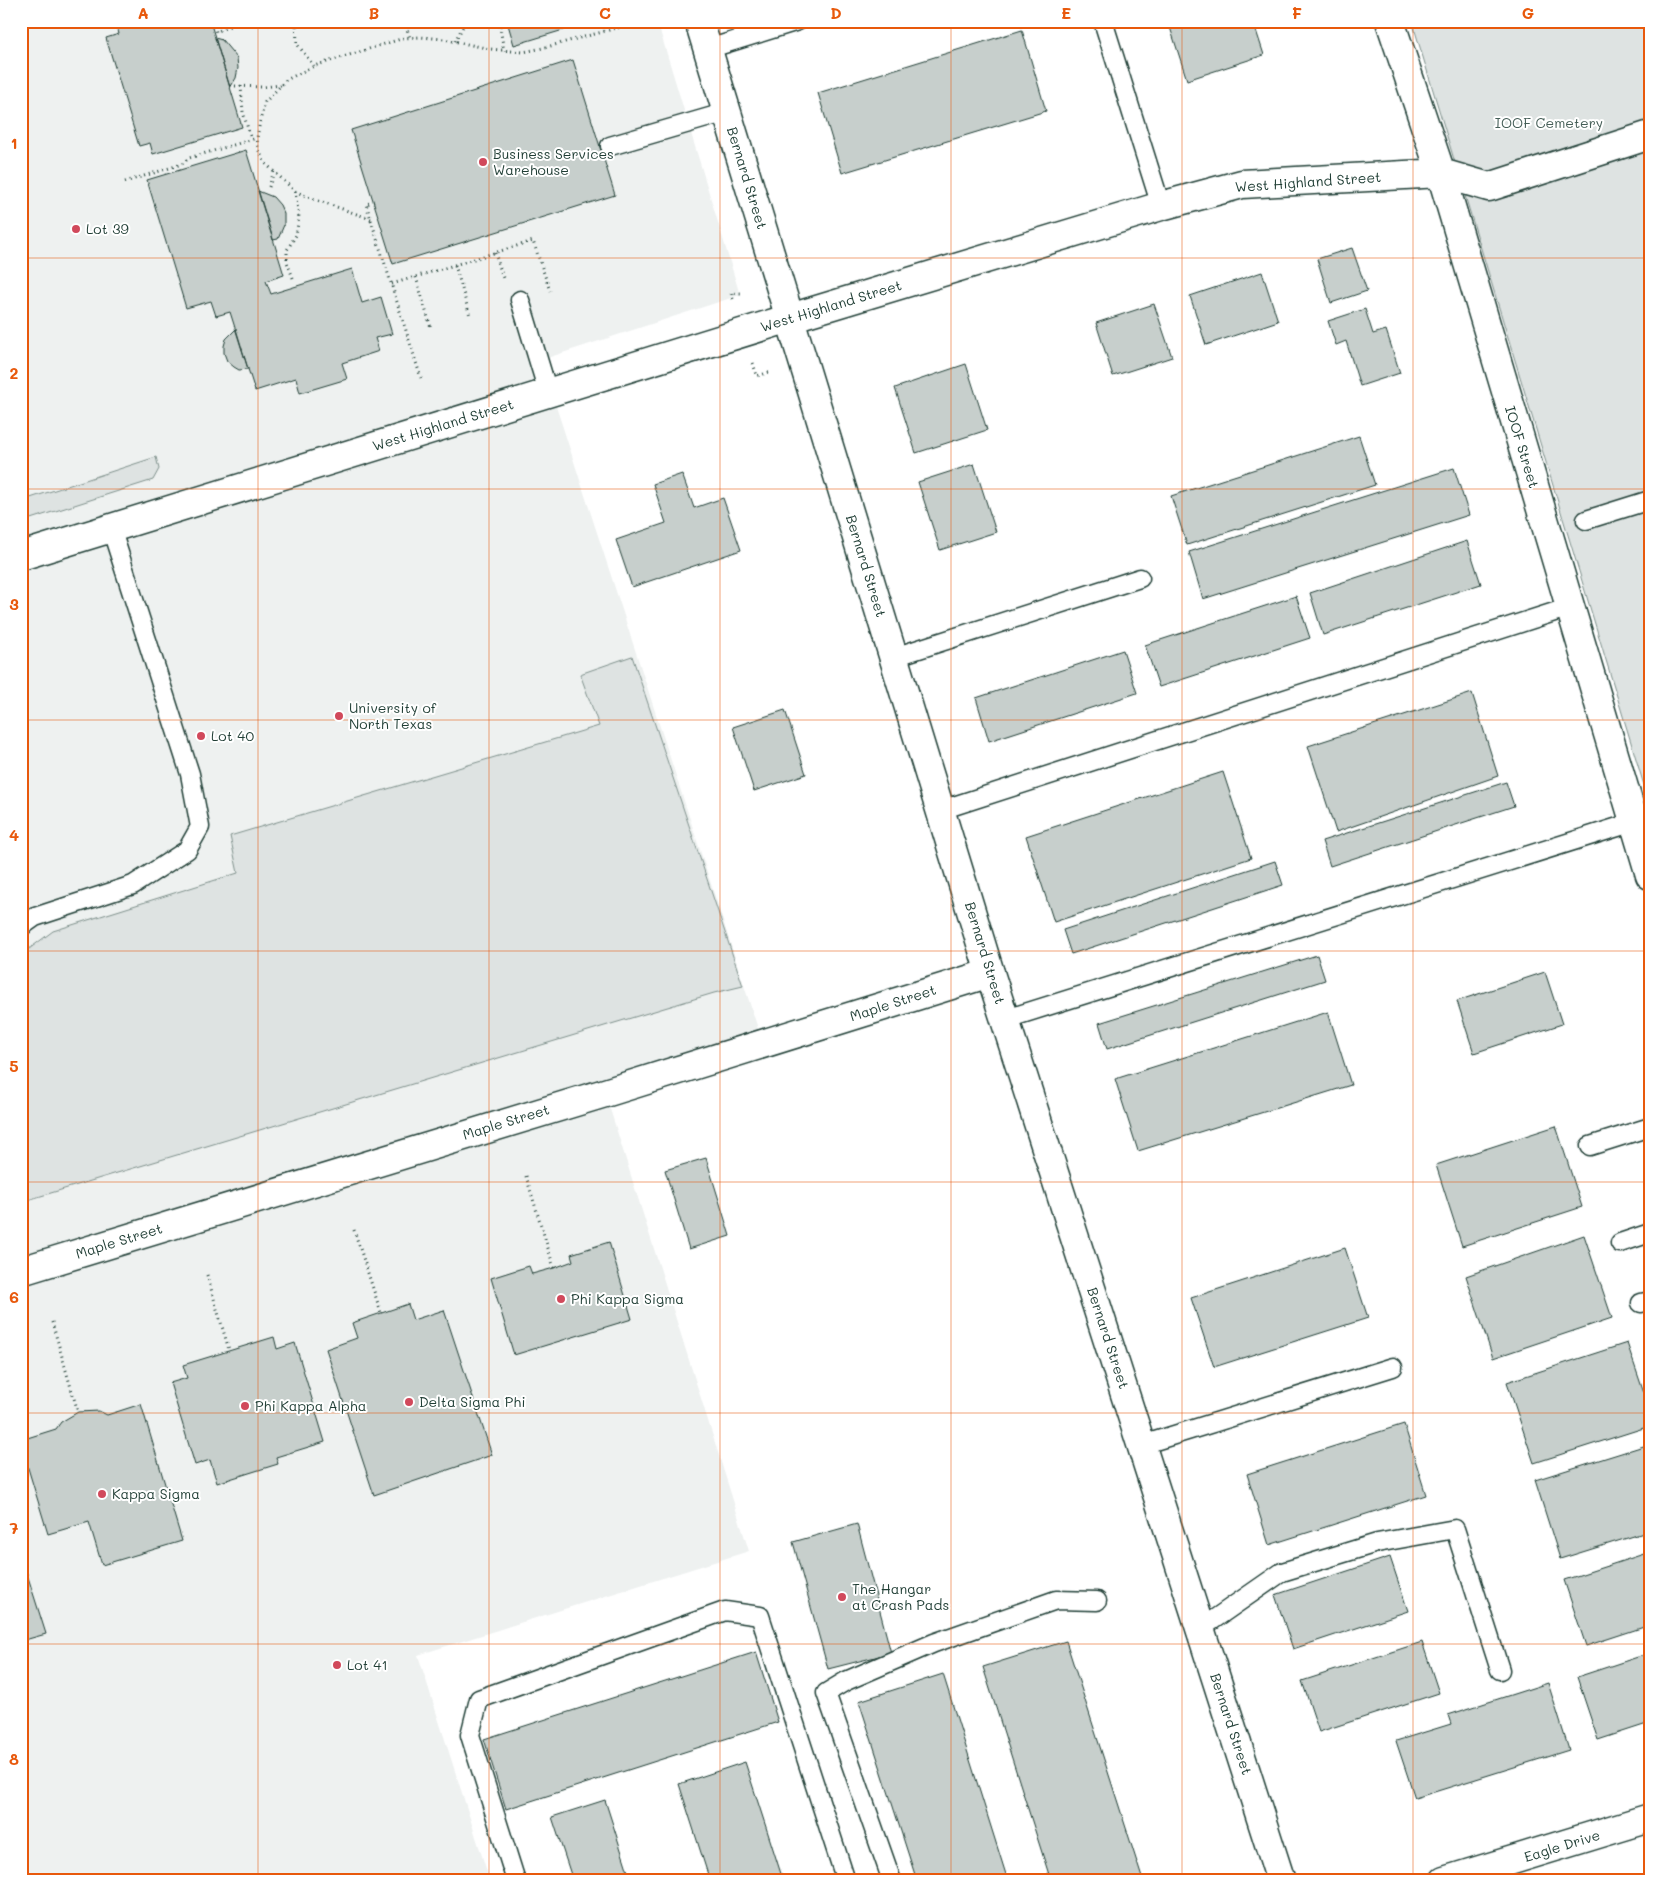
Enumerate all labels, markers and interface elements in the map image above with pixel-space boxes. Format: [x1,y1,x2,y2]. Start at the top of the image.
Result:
text: A [137,2,149,23]
text: B [369,2,379,23]
text: C [599,2,611,23]
text: D [830,2,842,23]
text: E [1061,2,1071,23]
text: F [1292,2,1302,23]
text: G [1522,2,1534,23]
park label: IOOF Cemetery [1495,113,1603,132]
street label: Bernard Street [723,124,772,231]
text: 1 [10,132,18,153]
place label: Business Services Warehouse [493,144,614,179]
marker: Business Services Warehouse [477,156,489,168]
street label: West Highland Street [1234,167,1382,196]
place label: Lot 39 [86,219,129,238]
marker: Lot 39 [70,223,82,235]
street label: West Highland Street [758,275,904,336]
text: 2 [10,362,19,383]
street label: West Highland Street [370,394,516,455]
street label: IOOF Street [1501,403,1544,490]
street label: Bernard Street [842,512,891,619]
text: 3 [9,593,19,614]
place label: University of North Texas [349,698,437,733]
marker: University of North Texas [333,710,345,722]
place label: Lot 40 [211,726,255,745]
marker: Lot 40 [195,730,207,742]
text: 4 [9,824,19,845]
street label: Bernard Street [961,899,1010,1006]
street label: Maple Street [847,980,938,1025]
text: 5 [9,1055,19,1076]
street label: Maple Street [460,1099,552,1144]
street label: Maple Street [73,1218,165,1263]
street label: Bernard Street [1083,1285,1134,1391]
text: 6 [9,1286,19,1307]
place label: Phi Kappa Sigma [571,1289,684,1308]
marker: Phi Kappa Sigma [555,1293,567,1305]
place label: Delta Sigma Phi [419,1392,526,1411]
place label: Phi Kappa Alpha [255,1396,366,1415]
marker: Delta Sigma Phi [403,1396,415,1408]
marker: Phi Kappa Alpha [239,1400,251,1412]
place label: Kappa Sigma [112,1484,200,1503]
marker: Kappa Sigma [96,1488,108,1500]
text: 7 [10,1517,19,1538]
place label: The Hangar at Crash Pads [852,1579,949,1614]
marker: The Hangar at Crash Pads [836,1591,848,1603]
place label: Lot 41 [347,1655,388,1674]
marker: Lot 41 [331,1659,343,1671]
street label: Bernard Street [1206,1671,1257,1777]
text: 8 [9,1748,19,1769]
street label: Eagle Drive [1522,1825,1602,1866]

